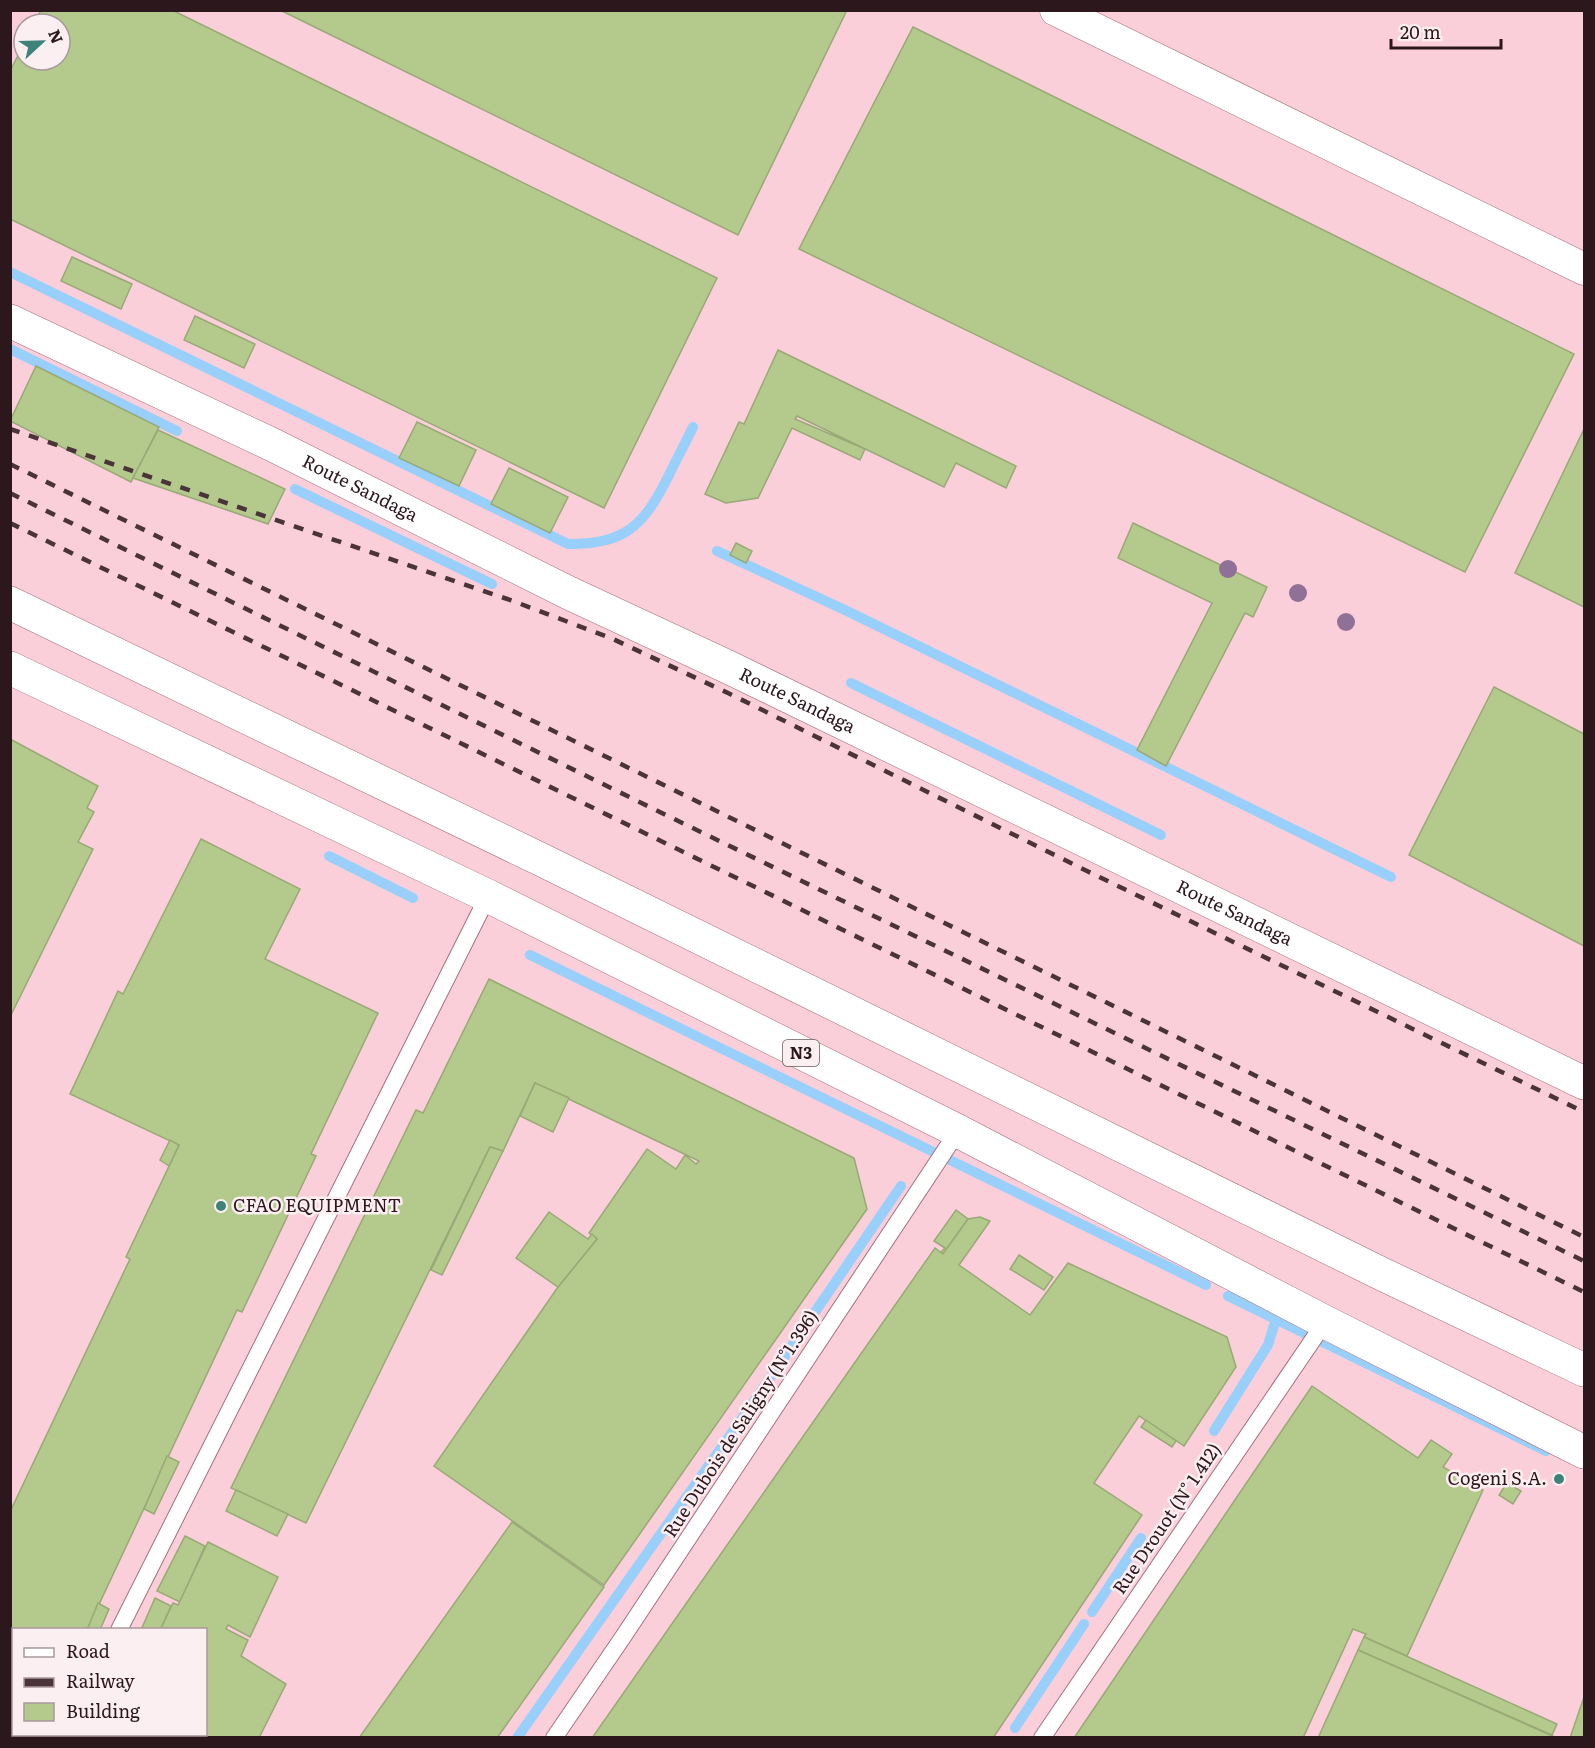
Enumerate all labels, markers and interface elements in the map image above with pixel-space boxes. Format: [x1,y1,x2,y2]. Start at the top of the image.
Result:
north arrow [12,12,72,72]
scale bar [1391,12,1500,50]
text: 20 m [1400,18,1441,45]
text: N [43,25,70,47]
street label: Route Sandaga [298,447,423,528]
street label: Route Sandaga [735,660,861,739]
street label: Route Sandaga [1172,872,1298,952]
road number: N3 [783,1040,819,1066]
place label: CFAO EQUIPMENT [233,1191,401,1218]
marker: CFAO EQUIPMENT [214,1199,228,1213]
street label: Rue Dubois de Saligny (N°1.396) [656,1304,824,1542]
street label: Rue Drouot (N° 1.412) [1105,1437,1226,1599]
place label: Cogeni S.A. [1448,1464,1547,1491]
marker: Cogeni S.A. [1552,1472,1566,1486]
legend [12,1628,207,1736]
text: Road [66,1637,110,1664]
text: Railway [66,1667,135,1694]
text: Building [66,1697,141,1724]

